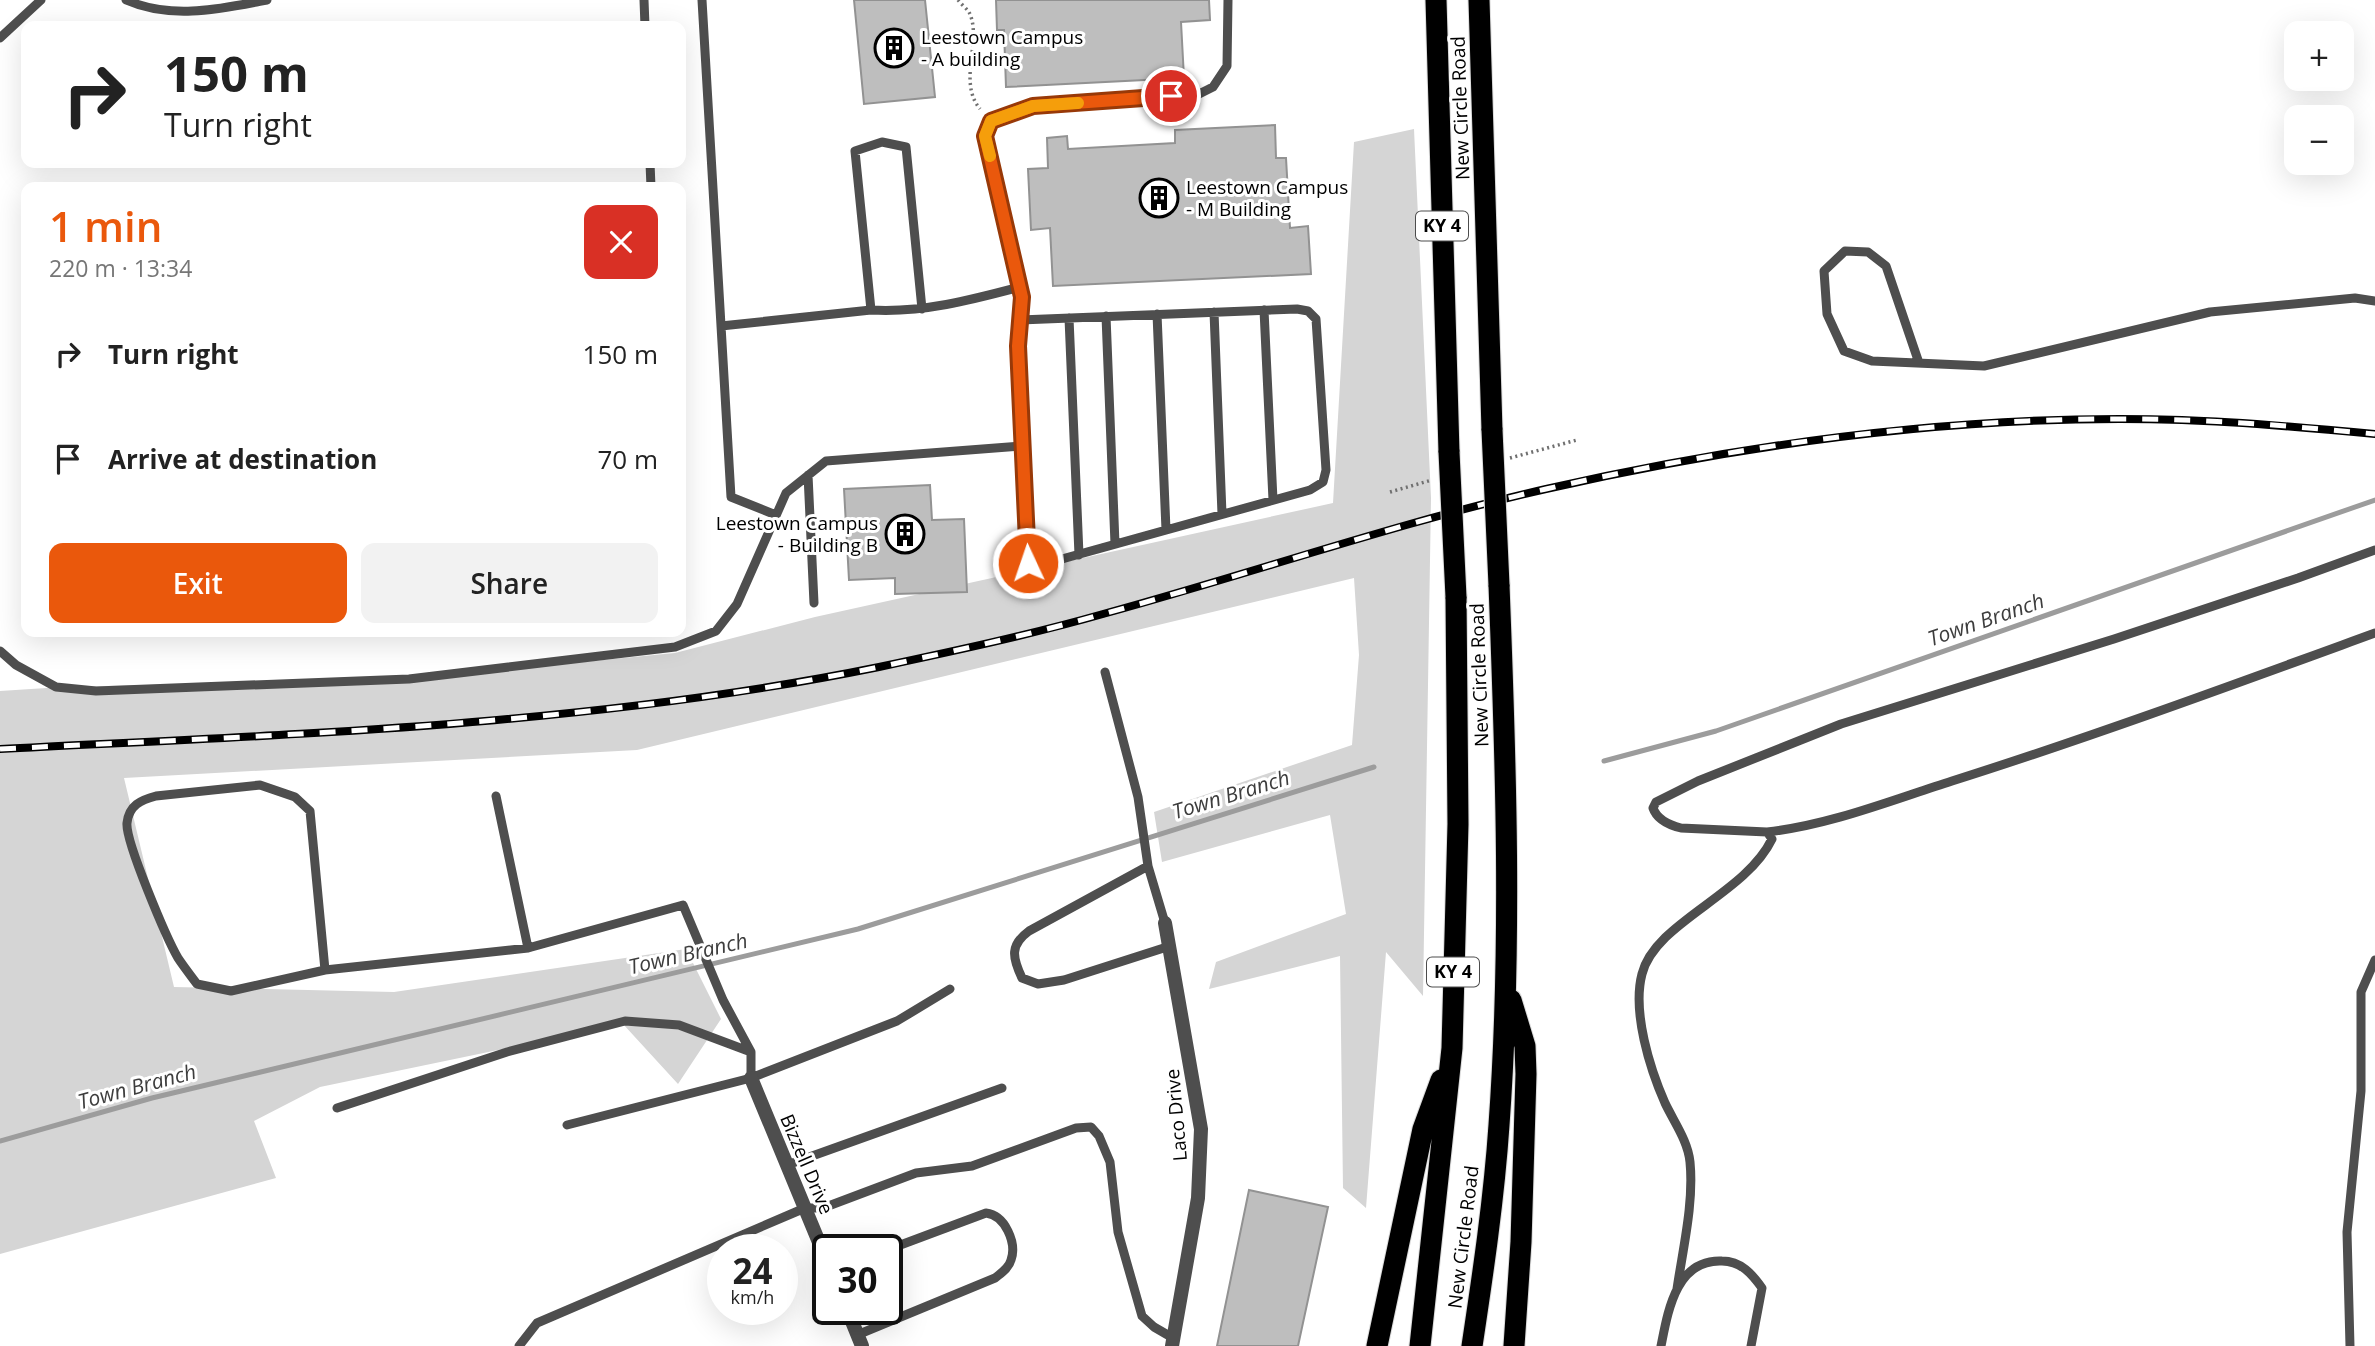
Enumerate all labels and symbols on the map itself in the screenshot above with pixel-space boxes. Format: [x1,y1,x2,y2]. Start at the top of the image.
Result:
place label: Leestown Campus - A building [921,24,1083,72]
building icon: Leestown Campus - A building [873,27,915,69]
street label: New Circle Road [1444,36,1476,180]
pin [1141,66,1201,126]
place label: Leestown Campus - M Building [1186,174,1348,222]
building icon: Leestown Campus - M Building [1138,177,1180,219]
road number: KY 4 [1416,211,1468,240]
place label: Leestown Campus - Building B [716,510,878,558]
building icon: Leestown Campus - Building B [884,513,926,555]
position arrow [991,526,1065,600]
water label: Town Branch [1924,586,2048,652]
street label: New Circle Road [1463,603,1495,747]
water label: Town Branch [1169,763,1293,825]
water label: Town Branch [625,926,750,980]
road number: KY 4 [1427,958,1479,987]
water label: Town Branch [74,1057,199,1115]
street label: Laco Drive [1159,1068,1193,1162]
street label: Bizzell Drive [774,1110,840,1218]
street label: New Circle Road [1441,1164,1485,1310]
speed limit sign: 30 [812,1234,903,1325]

